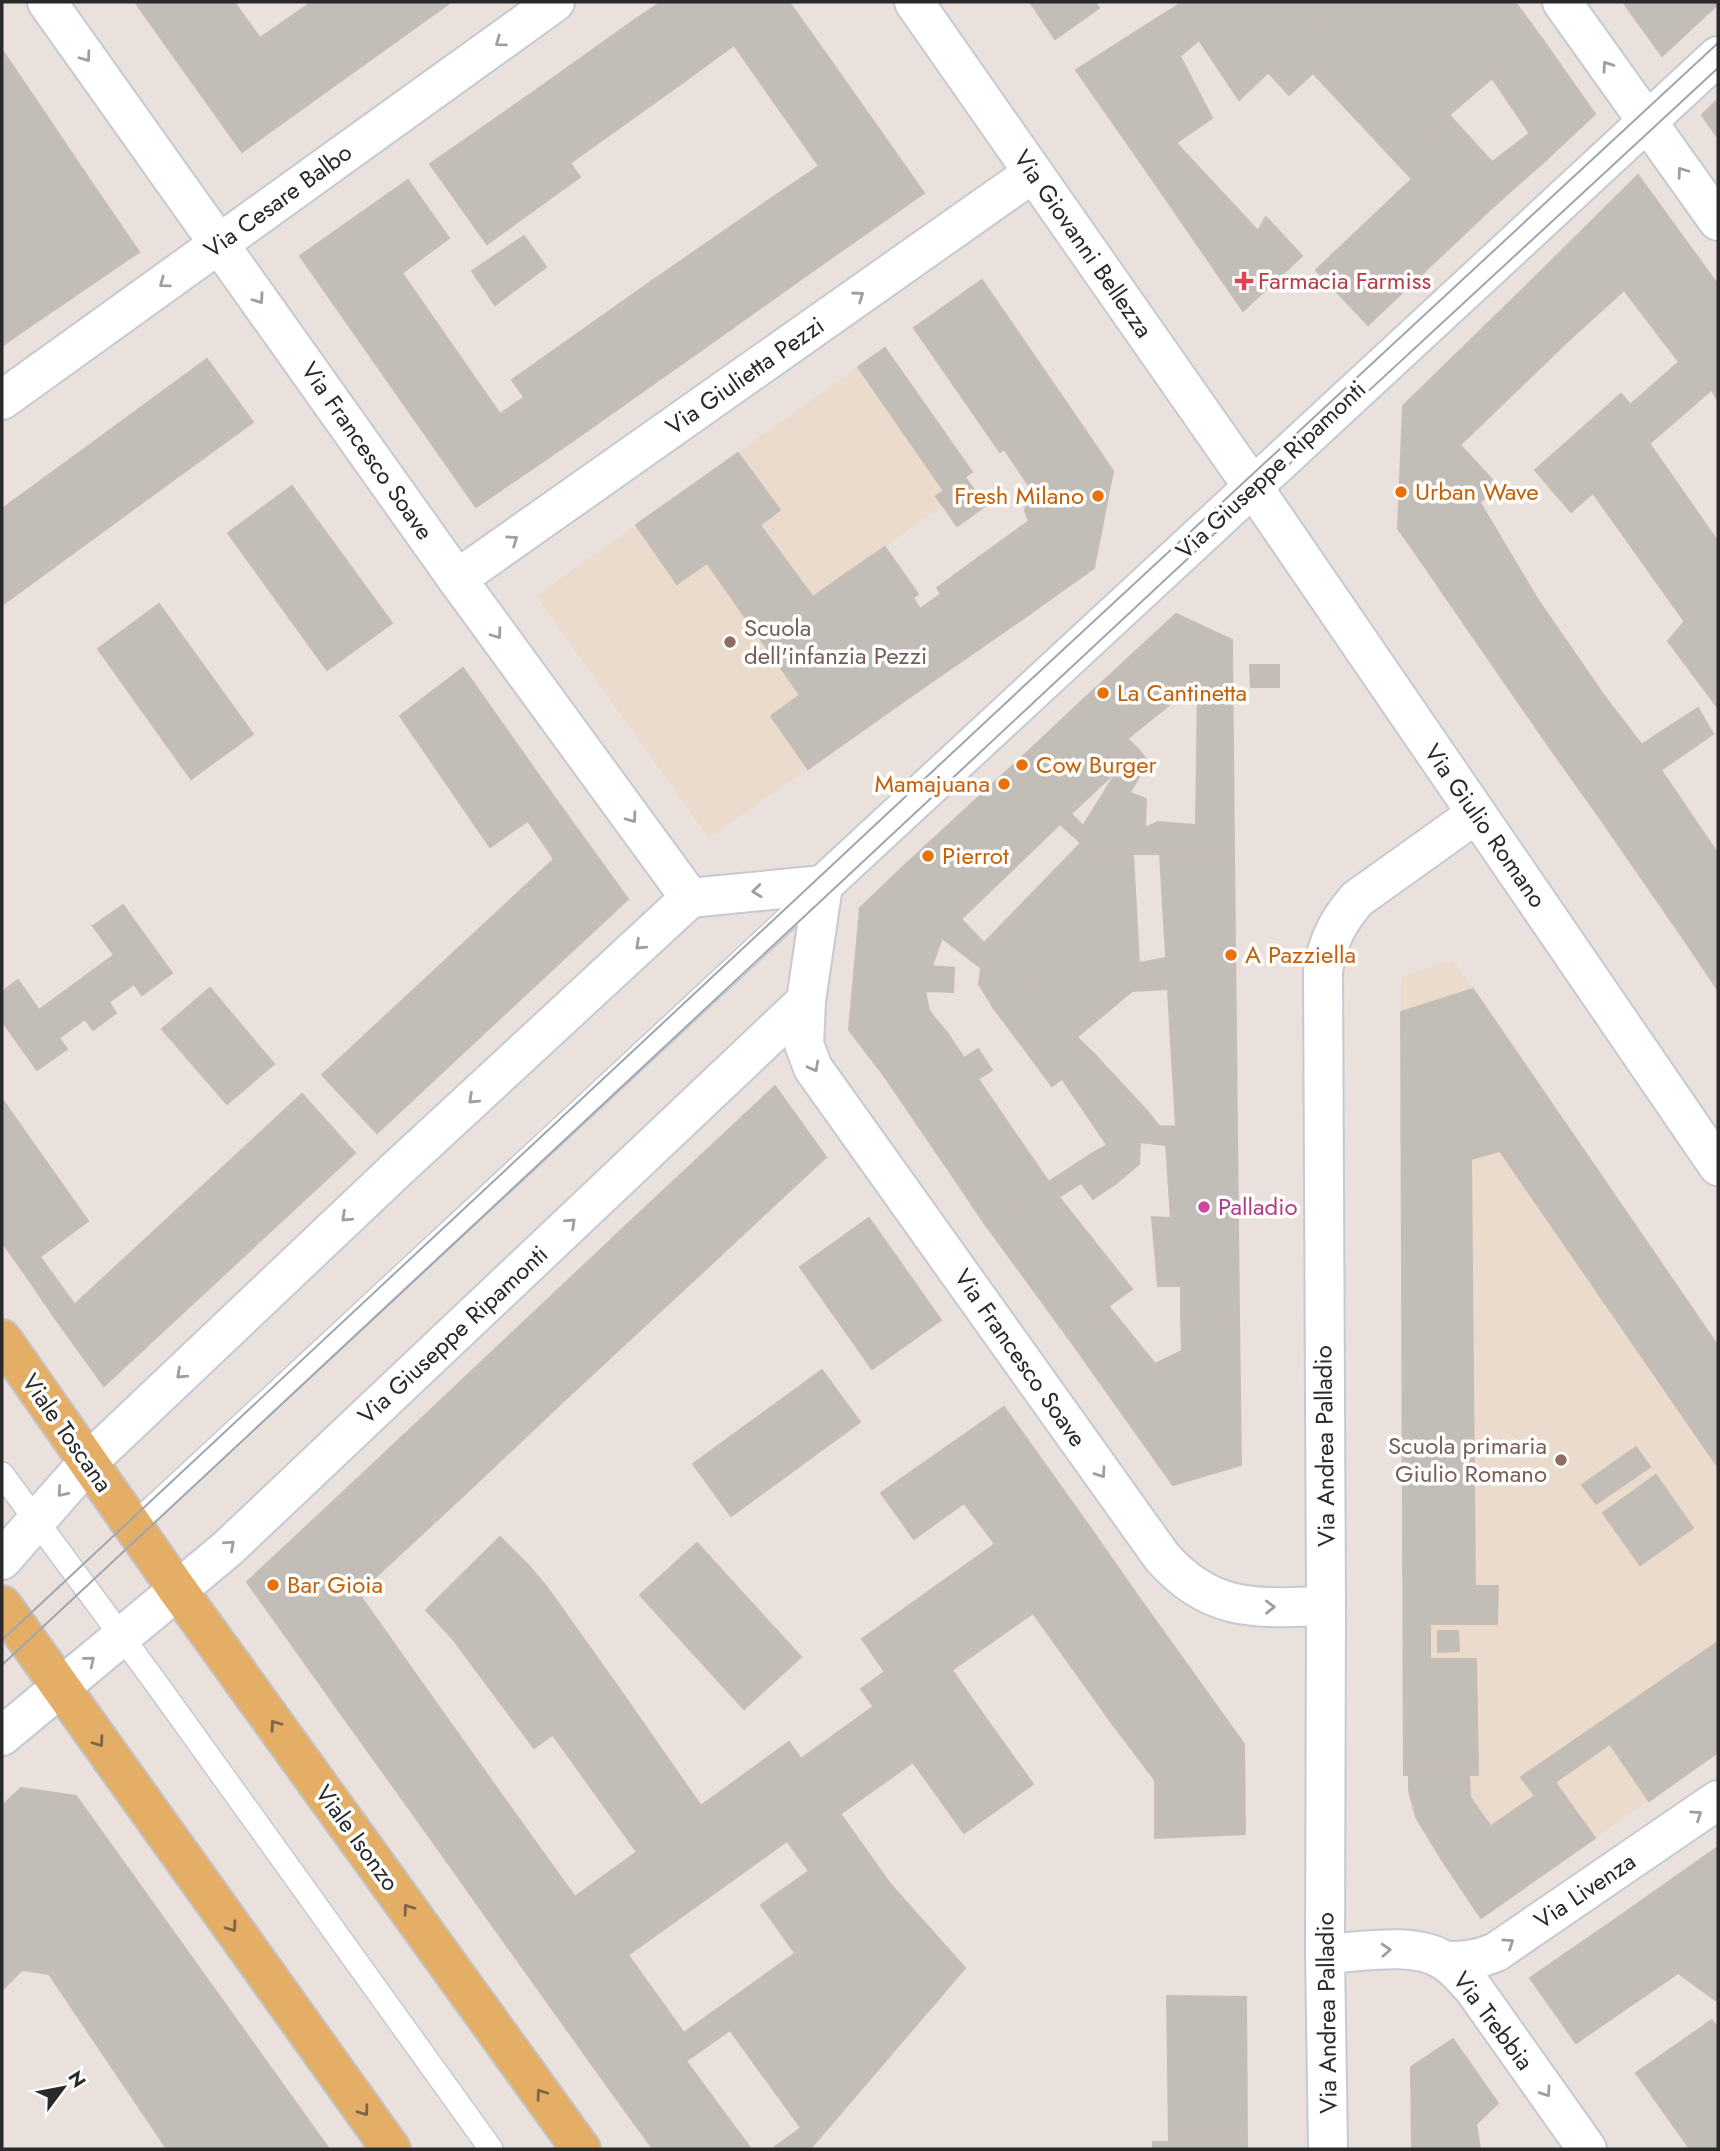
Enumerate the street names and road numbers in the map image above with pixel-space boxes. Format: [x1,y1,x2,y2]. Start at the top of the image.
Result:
street label: Via Cesare Balbo [196,135,359,266]
street label: Via Giovanni Bellezza [1005,143,1161,345]
street label: Via Giulietta Pezzi [658,308,831,443]
street label: Via Francesco Soave [293,355,442,547]
street label: Via Giuseppe Ripamonti [1168,372,1373,567]
street label: Via Giulio Romano [1416,737,1555,915]
street label: Via Giuseppe Ripamonti [350,1237,555,1432]
street label: Via Francesco Soave [946,1262,1095,1454]
street label: Via Andrea Palladio [1305,1345,1344,1547]
street label: Viale Toscana [14,1366,121,1499]
street label: Viale Isonzo [307,1777,408,1898]
street label: Via Livenza [1527,1844,1642,1937]
street label: Via Andrea Palladio [1307,1912,1346,2114]
street label: Via Trebbia [1445,1964,1542,2077]

